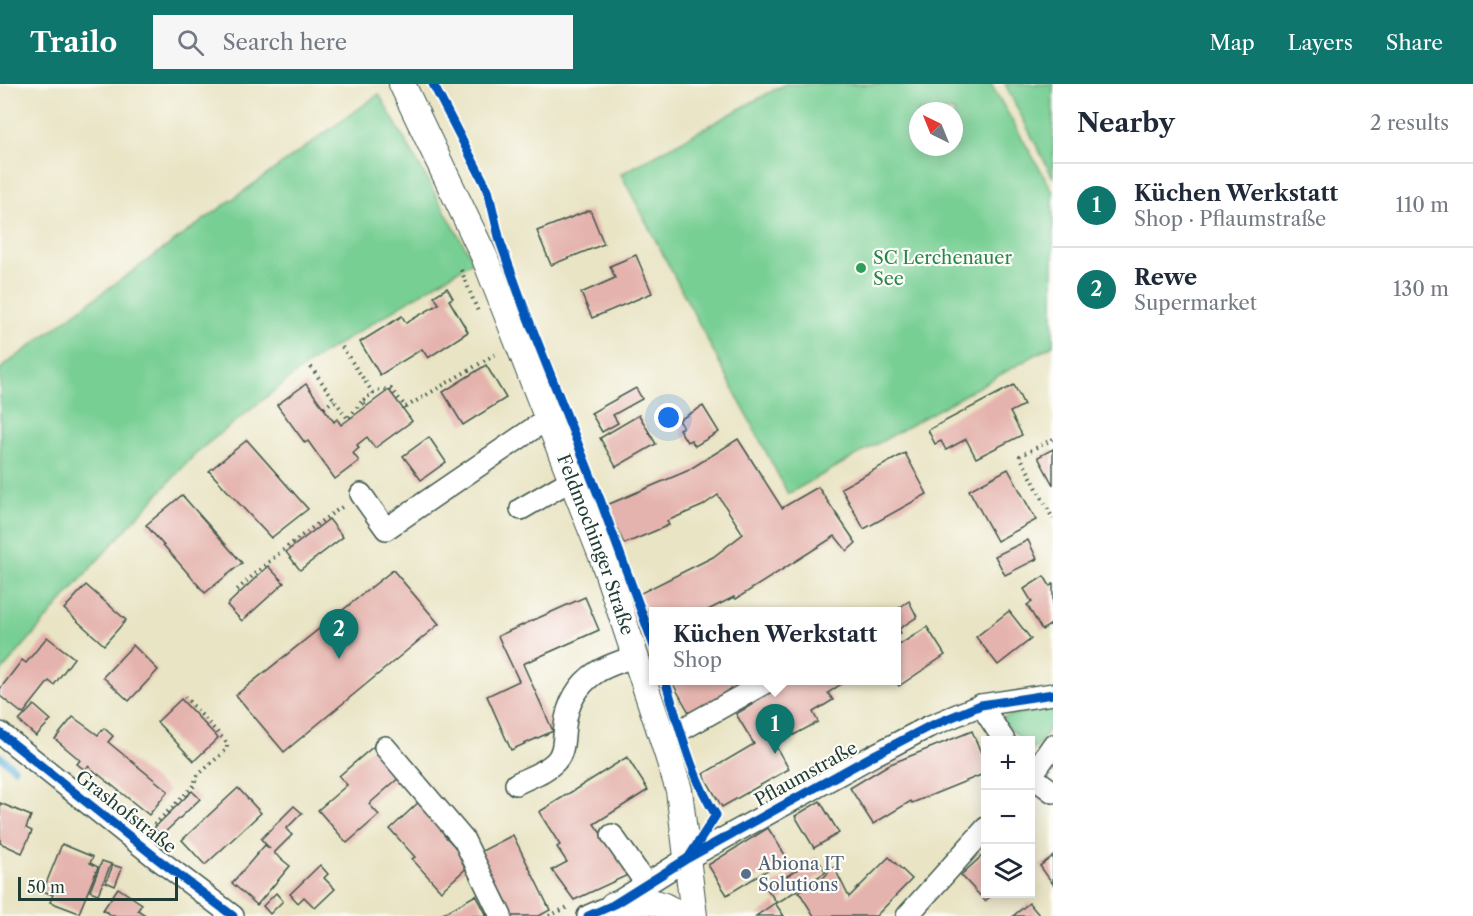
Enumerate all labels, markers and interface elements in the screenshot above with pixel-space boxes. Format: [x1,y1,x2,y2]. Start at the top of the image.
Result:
search box [153,15,573,69]
text: Trailo [30,25,117,59]
icon: search [174,26,207,59]
text: Search here [222,29,347,56]
text: Map [1210,30,1255,55]
text: Layers [1288,30,1353,55]
text: Share [1386,30,1443,55]
north arrow [909,102,963,156]
text: Nearby [1077,107,1175,139]
text: 2 results [1370,111,1449,135]
text: Küchen Werkstatt [1134,180,1338,207]
text: 1 [1092,193,1101,217]
text: 110 m [1396,193,1449,217]
text: Shop · Pflaumstraße [1134,207,1326,231]
place label: SC Lerchenauer See [873,247,1012,290]
marker: SC Lerchenauer See [854,261,868,275]
text: Rewe [1134,264,1197,291]
text: 2 [1091,277,1102,301]
text: 130 m [1393,277,1449,301]
text: Supermarket [1134,291,1257,315]
your location [654,403,683,432]
street label: Feldmochinger Straße [552,451,638,638]
popup [649,607,901,685]
pin: 2 [320,610,358,659]
text: Küchen Werkstatt [673,621,877,648]
text: Shop [673,648,722,672]
pin: 1 [756,704,794,754]
map controls [981,736,1035,898]
button: + [981,736,1035,790]
street label: Pflaumstraße [751,737,861,811]
street label: Grashofstraße [71,766,181,858]
button: − [981,790,1035,844]
button: layers [981,844,1035,898]
place label: Abiona IT Solutions [757,853,845,896]
marker: Abiona IT Solutions [739,867,753,881]
scale bar [18,874,178,902]
text: 50 m [27,877,65,897]

